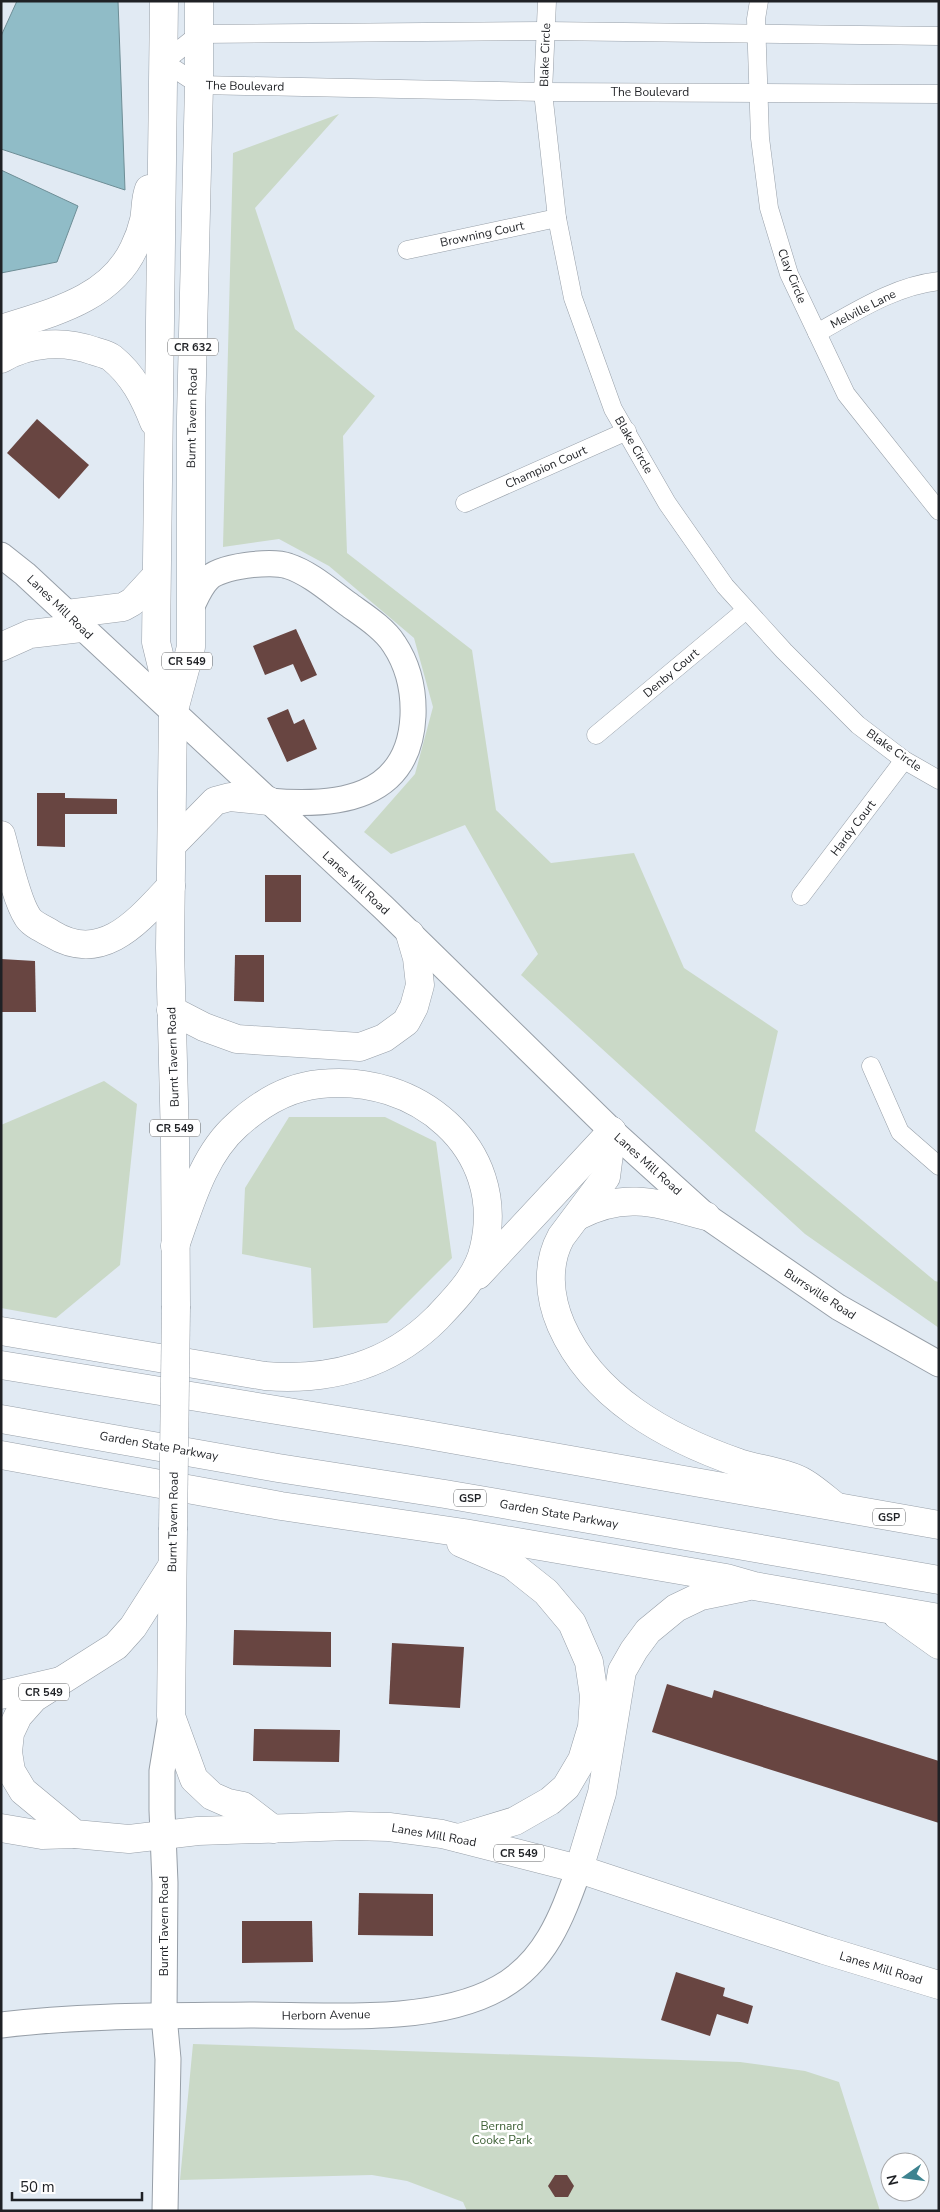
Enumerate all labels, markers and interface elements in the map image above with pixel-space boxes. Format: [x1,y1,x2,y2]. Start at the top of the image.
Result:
street label: Blake Circle [536,23,554,87]
street label: The Boulevard [206,77,284,95]
street label: The Boulevard [611,84,689,100]
street label: Browning Court [439,217,526,251]
street label: Clay Circle [774,246,810,306]
street label: Melville Lane [827,286,899,332]
road number: CR 632 [168,338,218,356]
street label: Burnt Tavern Road [183,368,201,468]
street label: Blake Circle [611,413,657,477]
street label: Champion Court [503,442,590,492]
street label: Lanes Mill Road [23,571,97,643]
street label: Denby Court [640,644,703,701]
road number: CR 549 [162,652,212,669]
street label: Blake Circle [863,725,925,775]
street label: Hardy Court [827,796,880,859]
street label: Lanes Mill Road [319,848,393,918]
street label: Burnt Tavern Road [163,1007,183,1107]
road number: CR 549 [150,1120,200,1136]
street label: Lanes Mill Road [611,1129,685,1199]
street label: Burrsville Road [781,1265,859,1323]
street label: Garden State Parkway [98,1428,220,1464]
street label: Burnt Tavern Road [164,1472,182,1572]
road number: GSP [454,1490,486,1506]
street label: Garden State Parkway [498,1496,620,1532]
road number: GSP [873,1508,905,1525]
road number: CR 549 [19,1684,69,1700]
street label: Lanes Mill Road [390,1820,478,1850]
road number: CR 549 [494,1845,544,1862]
street label: Burnt Tavern Road [156,1876,172,1976]
street label: Lanes Mill Road [837,1948,925,1988]
street label: Herborn Avenue [282,2006,370,2024]
park label: Bernard Cooke Park [472,2118,533,2148]
north arrow [880,2152,930,2202]
scale bar [12,2170,142,2202]
text: N [882,2173,903,2187]
text: 50 m [20,2177,55,2197]

